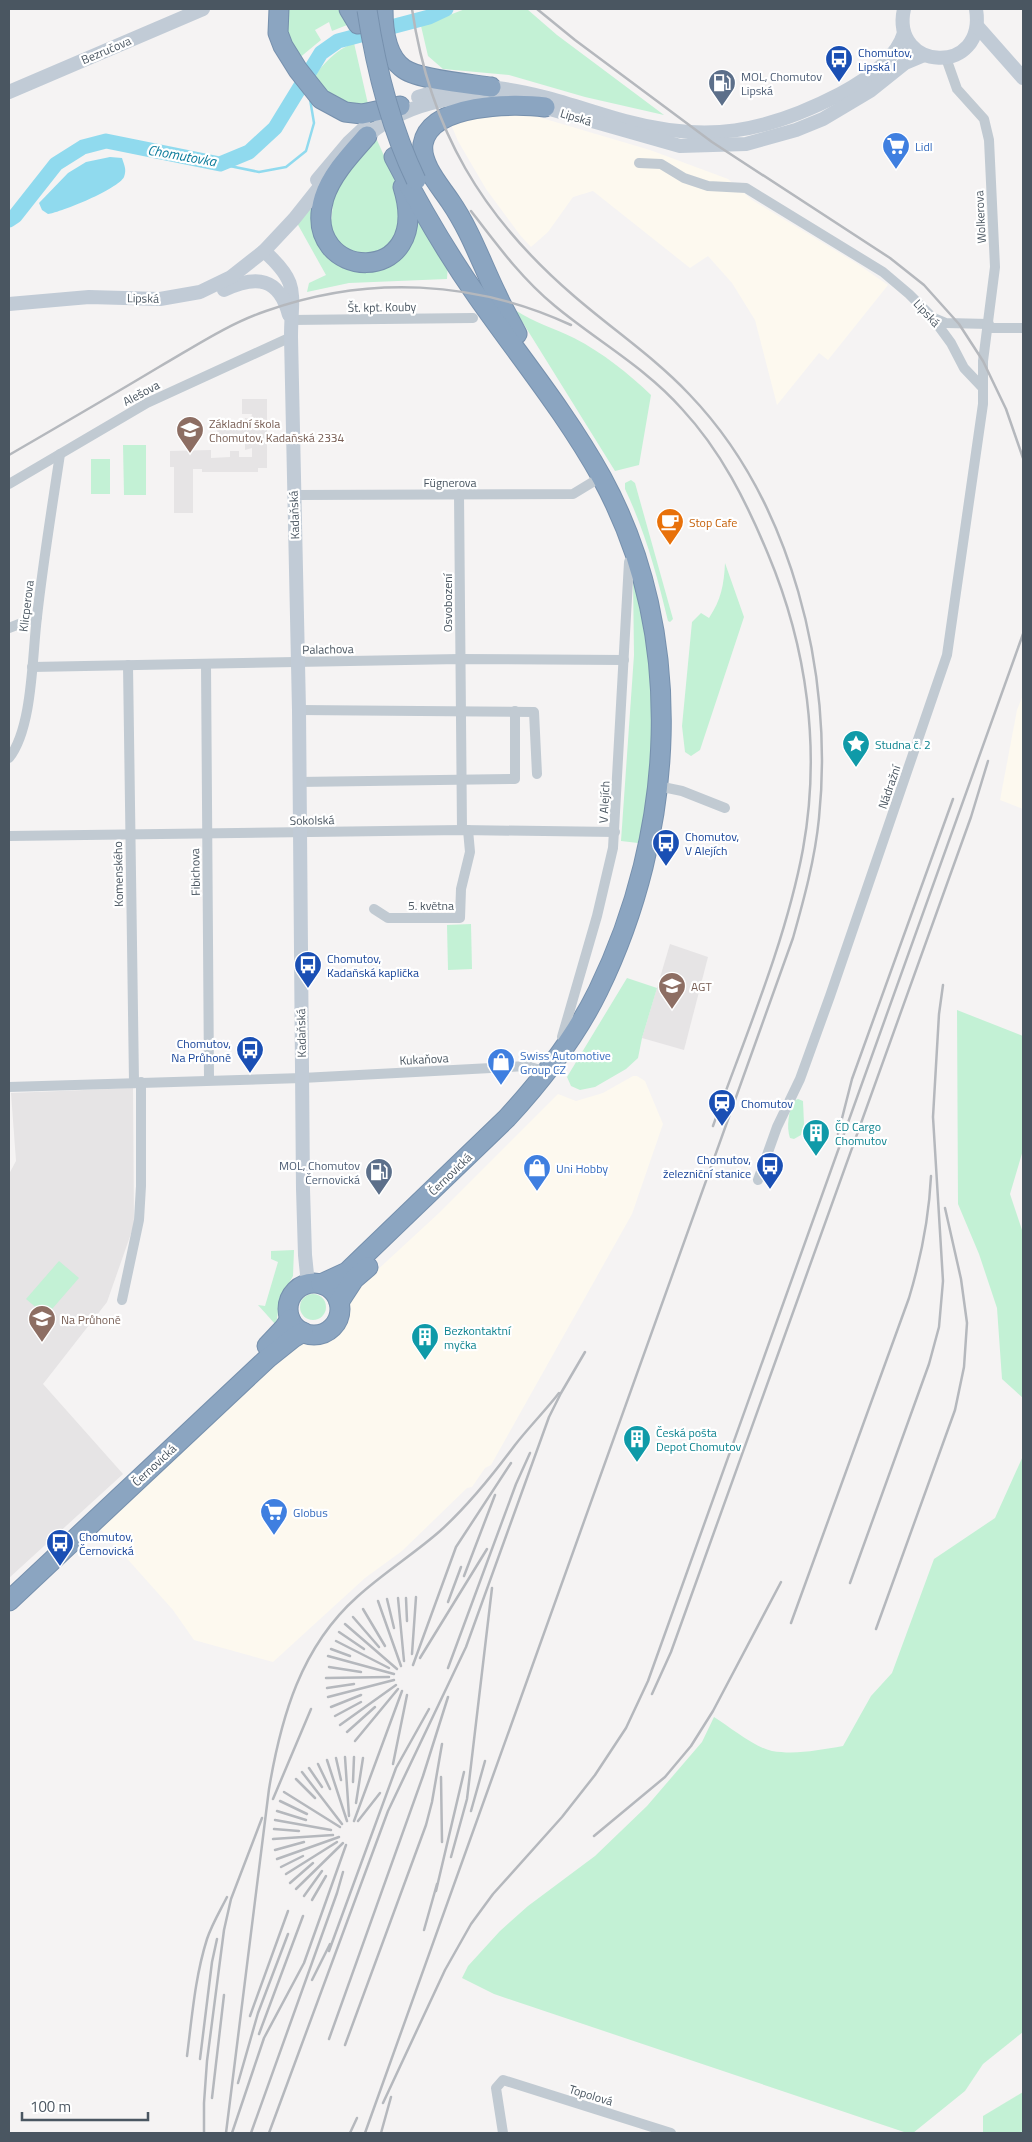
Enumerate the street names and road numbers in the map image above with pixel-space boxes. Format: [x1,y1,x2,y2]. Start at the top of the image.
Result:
street label: Bezručova [78,31,134,69]
street label: Lipská [558,103,594,131]
street label: Wolkerova [969,190,991,244]
street label: Lipská [127,288,159,308]
street label: Lipská [909,295,945,331]
street label: Št. kpt. Kouby [347,297,417,317]
street label: Alešova [119,375,163,411]
street label: Fügnerova [423,473,477,492]
street label: Kadaňská [284,490,304,540]
street label: Osvobození [438,572,457,632]
street label: Klicperova [13,579,39,633]
street label: Palachova [302,639,354,659]
street label: Nádražní [873,761,906,811]
street label: V Alejích [593,780,615,824]
street label: Sokolská [289,810,335,830]
street label: Komenského [108,841,128,907]
street label: Fibichova [185,848,205,896]
street label: 5. května [408,896,454,915]
street label: Kadaňská [291,1008,311,1058]
street label: Kukaňova [399,1048,449,1070]
street label: Černovická [424,1148,476,1200]
street label: Černovická [128,1439,180,1491]
street label: Topolová [567,2079,615,2111]

